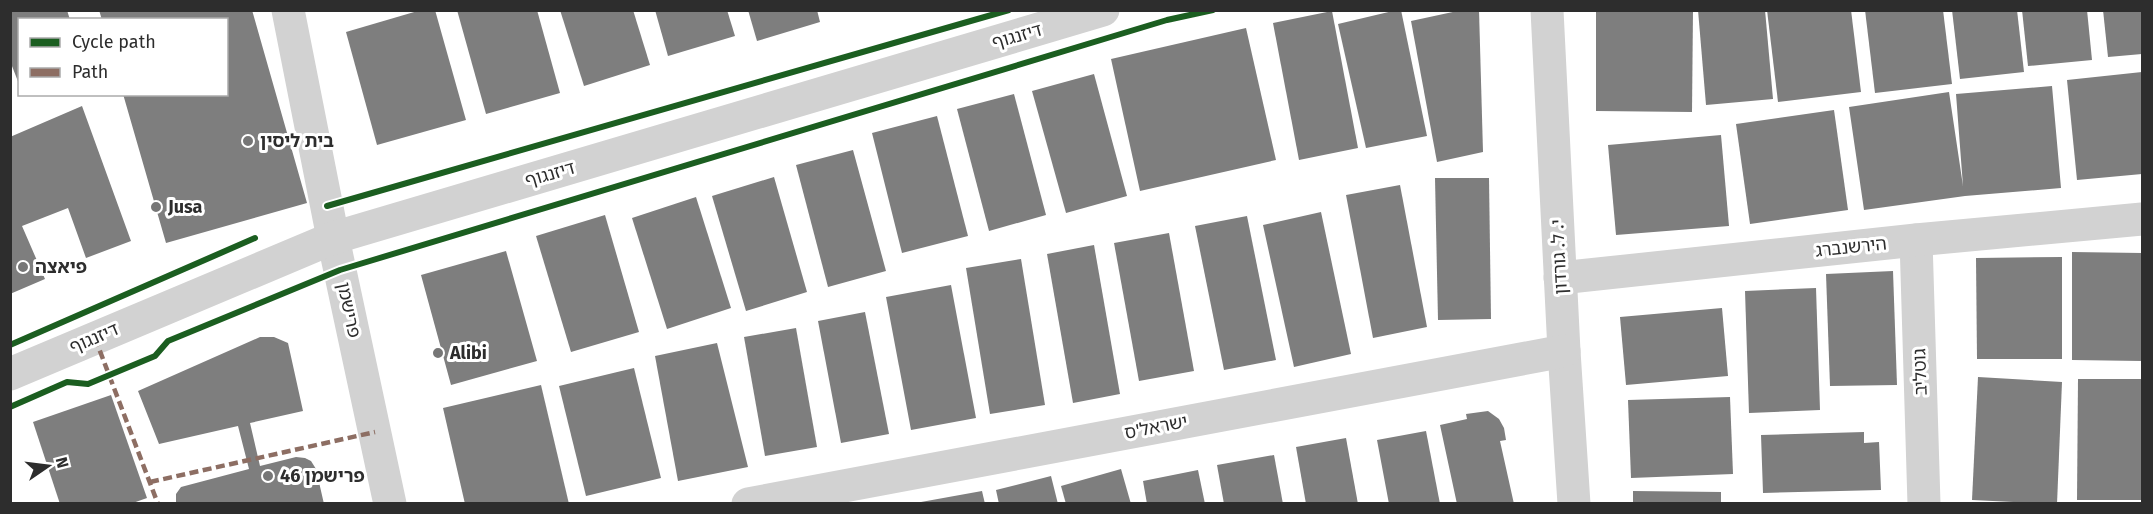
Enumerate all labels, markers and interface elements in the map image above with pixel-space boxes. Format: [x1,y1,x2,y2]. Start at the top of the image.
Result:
legend [18,18,228,96]
street label: דיזנגוף [989,18,1045,54]
text: Cycle path [72,31,156,53]
text: Path [72,61,108,83]
place label: בית ליסין [260,130,334,152]
marker: בית ליסין [241,134,255,148]
street label: דיזנגוף [522,156,578,192]
place label: Jusa [167,196,203,218]
marker: Jusa [149,200,163,214]
street label: י. ל. גורדון [1546,219,1572,295]
street label: הירשנברג [1814,232,1888,262]
place label: פיאצה [35,256,87,278]
marker: פיאצה [16,260,30,274]
street label: פרישמן [332,280,366,340]
street label: דיזנגוף [66,318,122,358]
place label: Alibi [449,342,487,364]
marker: Alibi [431,346,445,360]
street label: גוטליב [1908,348,1932,396]
street label: ישראל'ס [1123,410,1189,444]
north arrow [18,436,78,496]
text: N [52,455,73,470]
place label: פרישמן 46 [280,465,365,487]
marker: פרישמן 46 [261,469,275,483]

